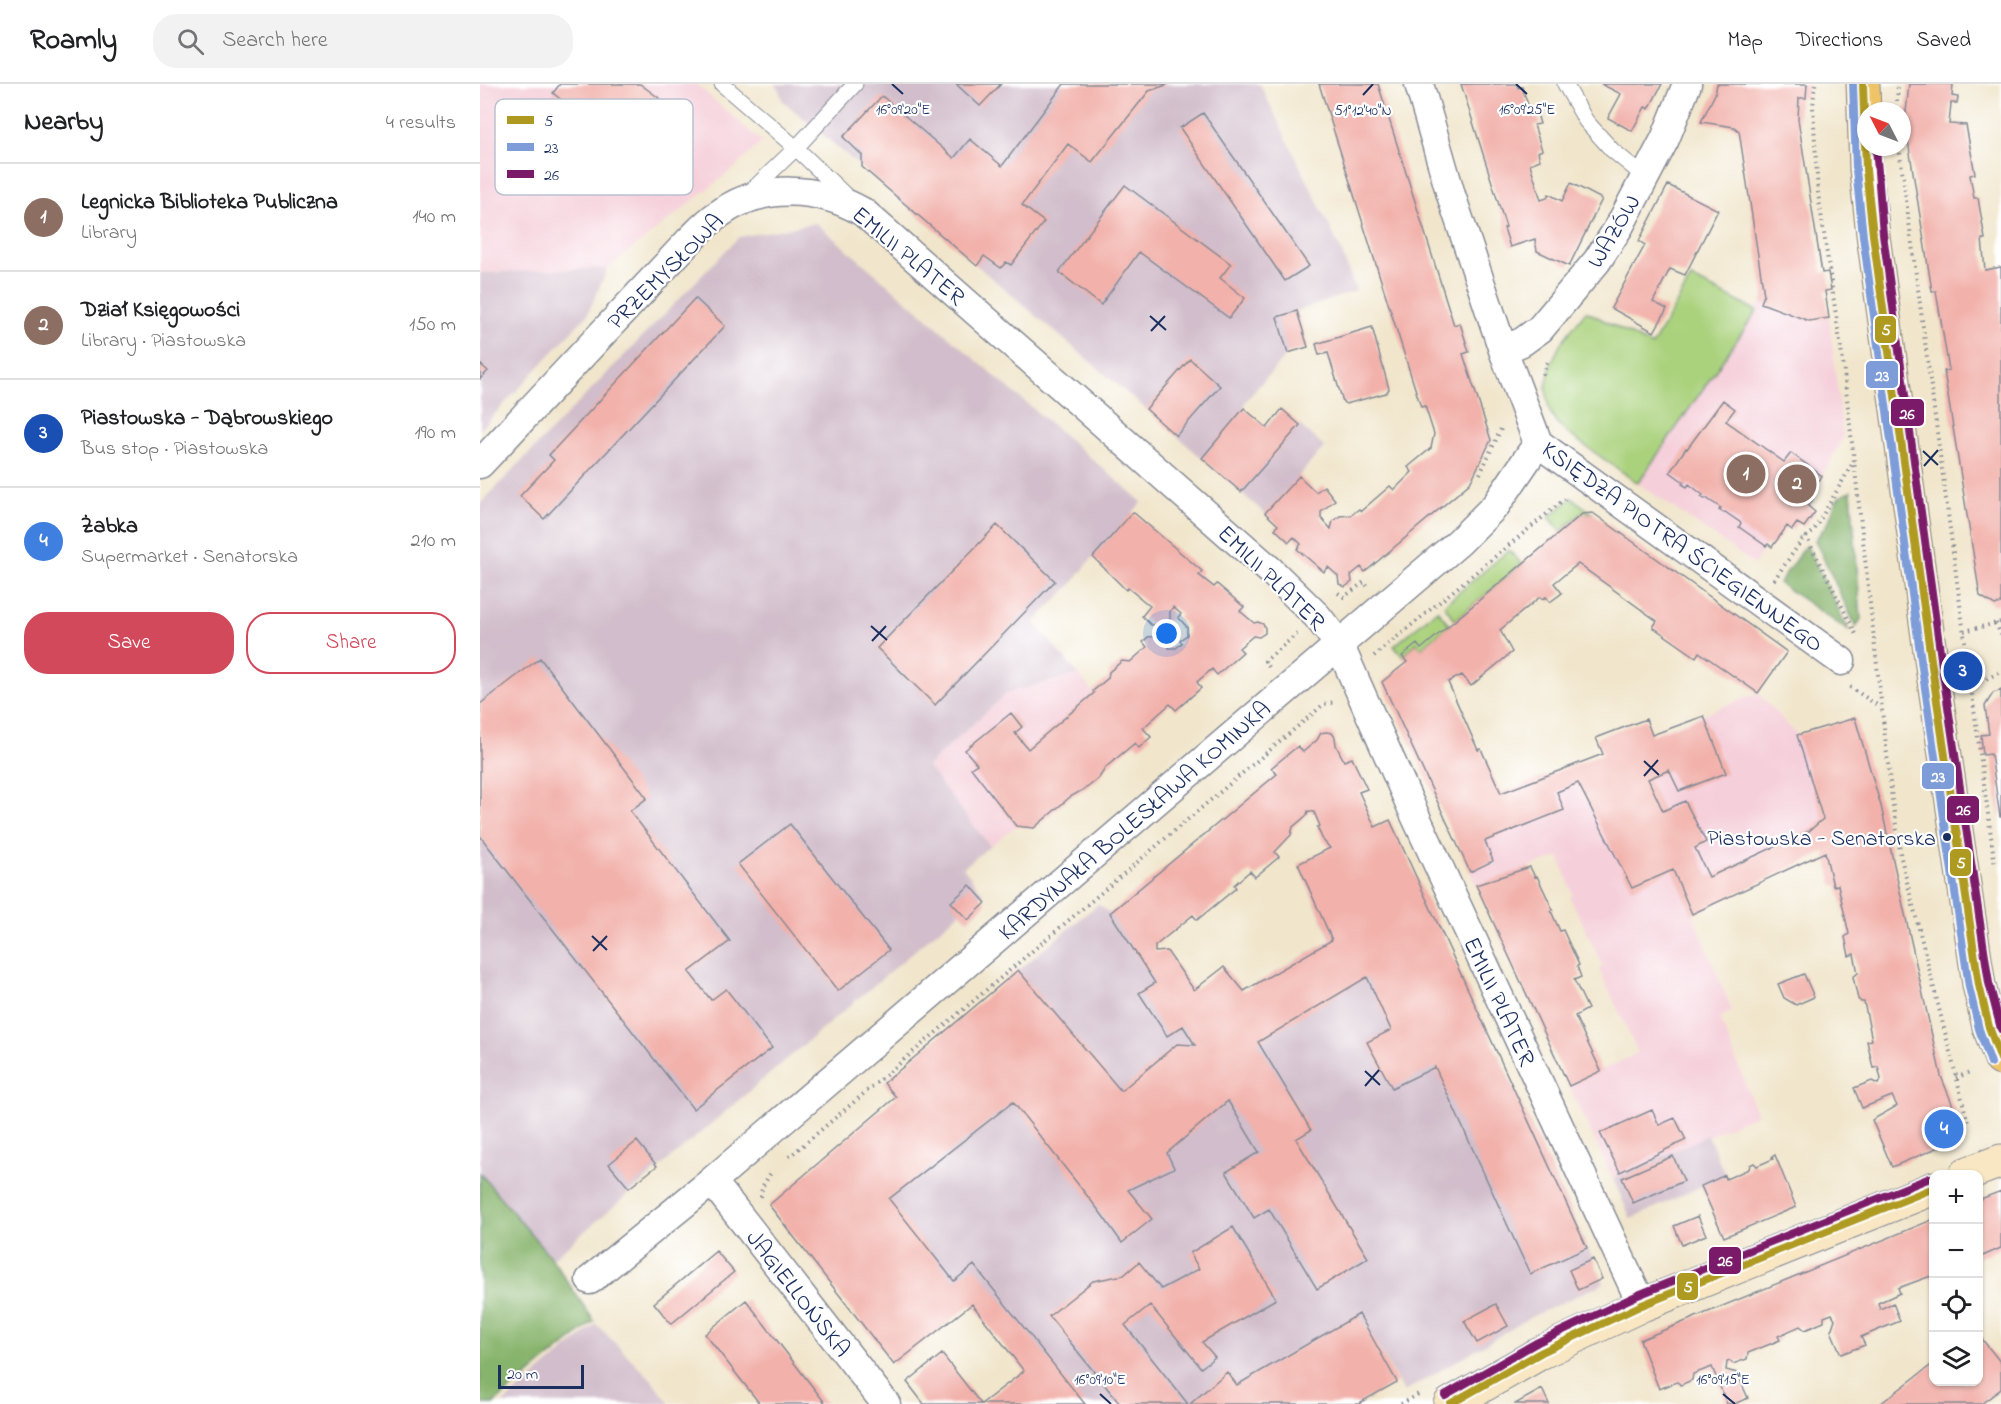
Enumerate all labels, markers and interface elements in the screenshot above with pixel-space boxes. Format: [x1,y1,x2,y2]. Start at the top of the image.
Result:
search box [153,14,573,68]
text: Roamly [30,21,117,62]
icon: search [174,25,207,58]
text: Search here [222,25,328,57]
text: Map [1727,26,1763,56]
text: Directions [1796,26,1883,56]
text: Saved [1916,26,1971,56]
legend [495,99,693,195]
text: 16°09'20"E [876,99,930,121]
text: 16°09'25"E [1499,99,1555,121]
text: 51°12'40"N [1334,100,1392,122]
north arrow [1857,102,1911,156]
text: Nearby [24,104,103,142]
text: 4 results [386,109,456,138]
text: 5 [544,110,553,134]
text: 23 [544,137,559,161]
text: 26 [544,164,559,188]
text: Legnicka Biblioteka Publiczna [81,187,338,219]
street label: WAZÓW [1579,189,1651,276]
street label: EMILII PLATER [843,199,972,315]
text: 1 [40,203,47,232]
text: 140 m [412,203,456,232]
street label: PRZEMYSŁOWA [600,206,733,339]
text: Library [81,219,137,248]
text: Dział Księgowości [81,295,240,327]
text: 2 [39,311,48,340]
text: 150 m [409,311,456,340]
line badge: 5 [1874,315,1897,344]
text: 5 [1881,319,1891,343]
text: Library · Piastowska [81,327,246,356]
line badge: 23 [1865,360,1899,389]
text: 23 [1874,365,1890,389]
line badge: 26 [1890,398,1925,427]
text: Piastowska - Dąbrowskiego [81,403,333,435]
text: 26 [1899,403,1915,427]
text: 3 [39,419,48,448]
text: 190 m [414,419,456,448]
street label: KSIĘDZA PIOTRA ŚCIEGIENNEGO [1533,434,1830,662]
text: Bus stop · Piastowska [81,435,268,464]
pin: 1 [1726,452,1766,496]
pin: 2 [1778,462,1816,506]
text: Żabka [81,511,138,543]
street label: EMILII PLATER [1208,518,1333,640]
text: 4 [39,527,48,556]
text: 210 m [411,527,456,556]
text: Supermarket · Senatorska [81,543,298,572]
button: Save [24,612,234,674]
button: Share [246,612,456,674]
your location [1152,619,1181,648]
pin: 3 [1944,648,1982,694]
street label: KARDYNAŁA BOLESŁAWA KOMINKA [992,693,1280,950]
line badge: 23 [1921,762,1955,790]
text: 23 [1930,766,1946,790]
line badge: 26 [1946,795,1980,824]
text: 26 [1955,799,1971,823]
place label: Piastowska - Senatorska [1707,824,1936,856]
marker: Piastowska - Senatorska [1941,831,1953,843]
line badge: 5 [1949,848,1972,877]
text: 5 [1956,852,1966,876]
street label: EMILII PLATER [1453,932,1543,1073]
pin: 4 [1924,1106,1964,1152]
map controls [1929,1170,1983,1386]
button: + [1929,1170,1983,1224]
street label: JAGIELLOŃSKA [736,1223,858,1366]
button: − [1929,1224,1983,1278]
line badge: 26 [1708,1246,1742,1275]
text: 26 [1717,1250,1733,1274]
line badge: 5 [1676,1272,1699,1301]
text: 5 [1683,1276,1693,1300]
button: locate [1929,1278,1983,1332]
button: layers [1929,1332,1983,1386]
scale bar [498,1362,584,1390]
text: 20 m [507,1363,538,1387]
text: 16°09'10"E [1074,1369,1126,1391]
text: 16°09'15"E [1696,1369,1750,1391]

